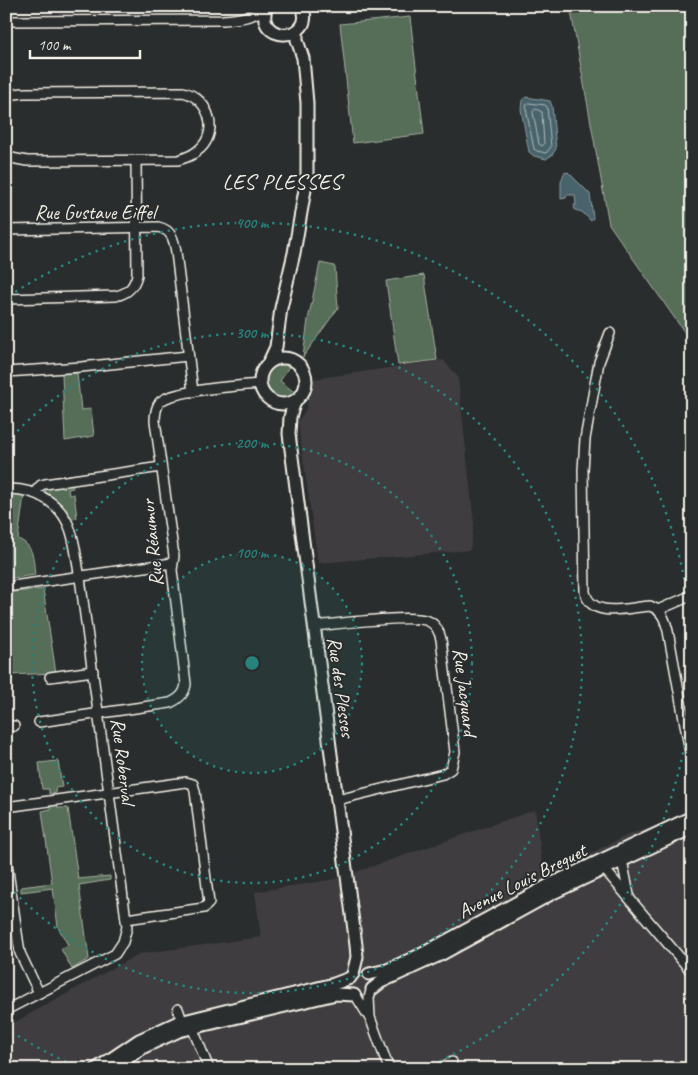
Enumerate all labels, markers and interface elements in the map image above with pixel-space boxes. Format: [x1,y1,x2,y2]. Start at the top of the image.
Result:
scale bar [30,28,140,60]
text: 100 m [38,36,72,55]
district label: LES PLESSES [222,168,345,196]
street label: Rue Gustave Eiffel [35,200,159,225]
text: 400 m [236,214,270,233]
text: 300 m [236,324,270,343]
text: 200 m [236,434,270,453]
street label: Rue Réaumur [135,497,169,588]
text: 100 m [236,544,270,563]
street label: Rue des Plesses [322,635,361,741]
street label: Rue Jacquard [447,647,483,740]
centre of rings [243,654,261,672]
street label: Rue Roberval [105,717,141,809]
street label: Avenue Louis Breguet [454,837,592,924]

